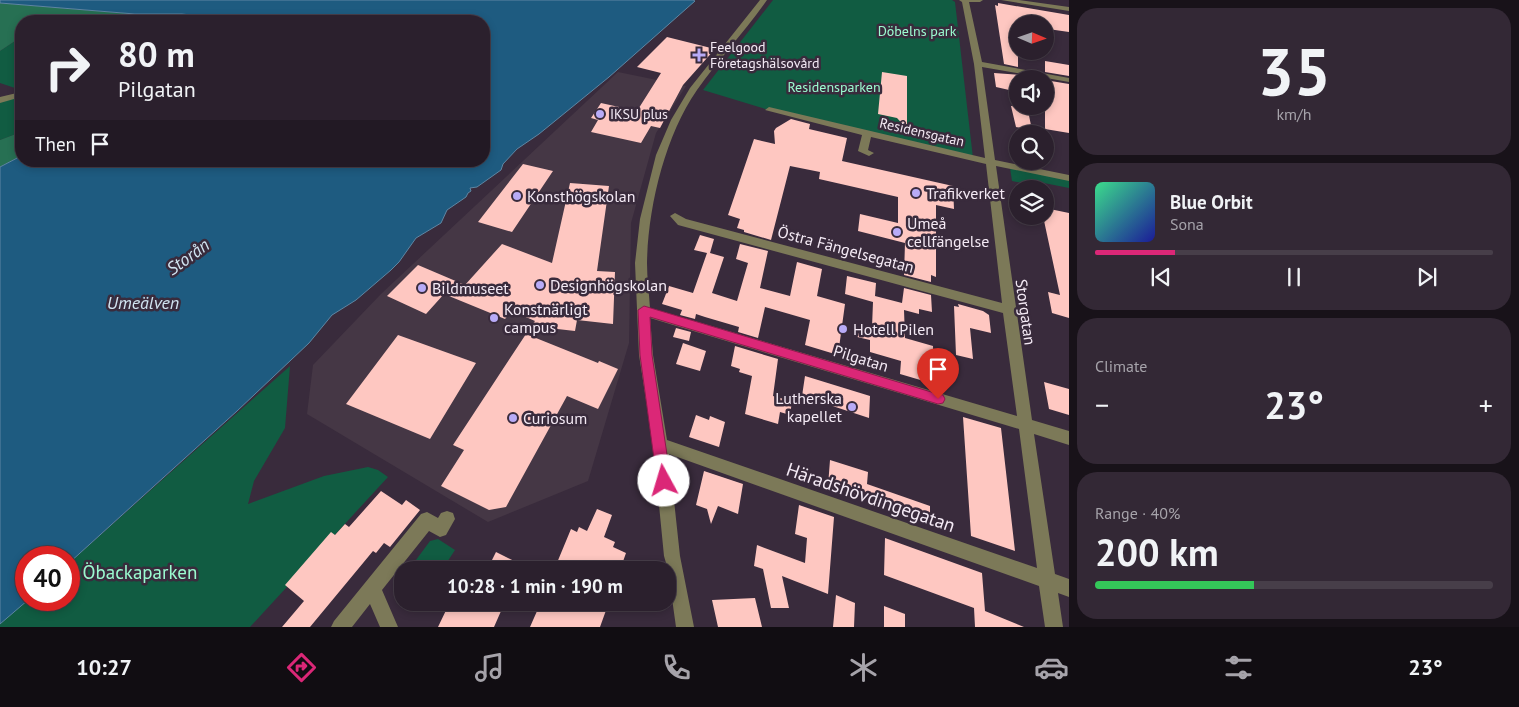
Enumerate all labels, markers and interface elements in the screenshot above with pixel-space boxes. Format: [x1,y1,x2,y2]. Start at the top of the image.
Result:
north arrow [1009,15,1054,60]
map controls [1009,15,1054,225]
park label: Döbelns park [878,22,957,40]
text: 35 [1257,29,1331,113]
text: 80 m [118,31,195,77]
icon: right [35,35,100,100]
place label: Feelgood Företagshälsovård [710,38,820,72]
marker: Feelgood Företagshälsovård [692,48,706,62]
button: sound [1009,70,1054,115]
text: Pilgatan [118,75,196,103]
park label: Residensparken [787,78,881,96]
text: km/h [1276,104,1312,124]
place label: IKSU plus [610,105,668,123]
marker: IKSU plus [594,108,606,120]
street label: Residensgatan [878,114,966,150]
button: search [1009,125,1054,170]
icon: arrive [86,130,114,158]
text: Then [35,132,76,156]
button: layers [1009,180,1054,225]
place label: Trafikverket [926,183,1005,203]
place label: Konsthögskolan [527,186,636,206]
marker: Trafikverket [910,187,922,199]
marker: Konsthögskolan [511,190,523,202]
text: Blue Orbit [1170,190,1253,214]
place label: Umeå cellfängelse [907,213,989,251]
text: Sona [1170,214,1204,234]
street label: Östra Fängelsegatan [776,221,916,277]
marker: Umeå cellfängelse [891,226,903,238]
water label: Storån [162,233,214,280]
icon: previous [1147,263,1175,291]
icon: pause [1280,263,1308,291]
icon: next [1413,263,1441,291]
place label: Designhögskolan [550,275,667,295]
place label: Bildmuseet [432,278,509,298]
street label: Storgatan [1011,278,1041,346]
marker: Designhögskolan [534,279,546,291]
marker: Bildmuseet [416,282,428,294]
water label: Umeälven [107,291,179,314]
place label: Konstnärligt campus [504,299,588,337]
marker: Konstnärligt campus [488,312,500,324]
place label: Hotell Pilen [853,319,934,339]
marker: Hotell Pilen [837,323,849,335]
street label: Pilgatan [831,340,891,376]
pin [917,348,959,399]
icon: arrive [924,355,952,383]
text: Climate [1095,356,1147,376]
text: 23° [1264,380,1324,429]
text: − [1095,386,1109,423]
text: + [1479,386,1493,423]
place label: Lutherska kapellet [775,388,843,426]
marker: Lutherska kapellet [846,401,858,413]
place label: Curiosum [523,408,587,428]
marker: Curiosum [507,412,519,424]
position arrow [637,454,689,506]
street label: Häradshövdingegatan [783,457,959,537]
text: Range · 40% [1095,503,1180,523]
text: 200 km [1095,527,1219,576]
speed limit sign: 40 [15,546,80,611]
park label: Öbackaparken [83,560,197,584]
text: 10:28 · 1 min · 190 m [447,574,623,598]
icon: directions [284,650,319,685]
icon: music [472,650,507,685]
icon: phone [659,650,694,685]
icon: climate [846,650,881,685]
icon: car [1034,650,1069,685]
icon: filters [1221,650,1256,685]
text: 10:27 [76,653,132,681]
text: 23° [1408,653,1443,681]

